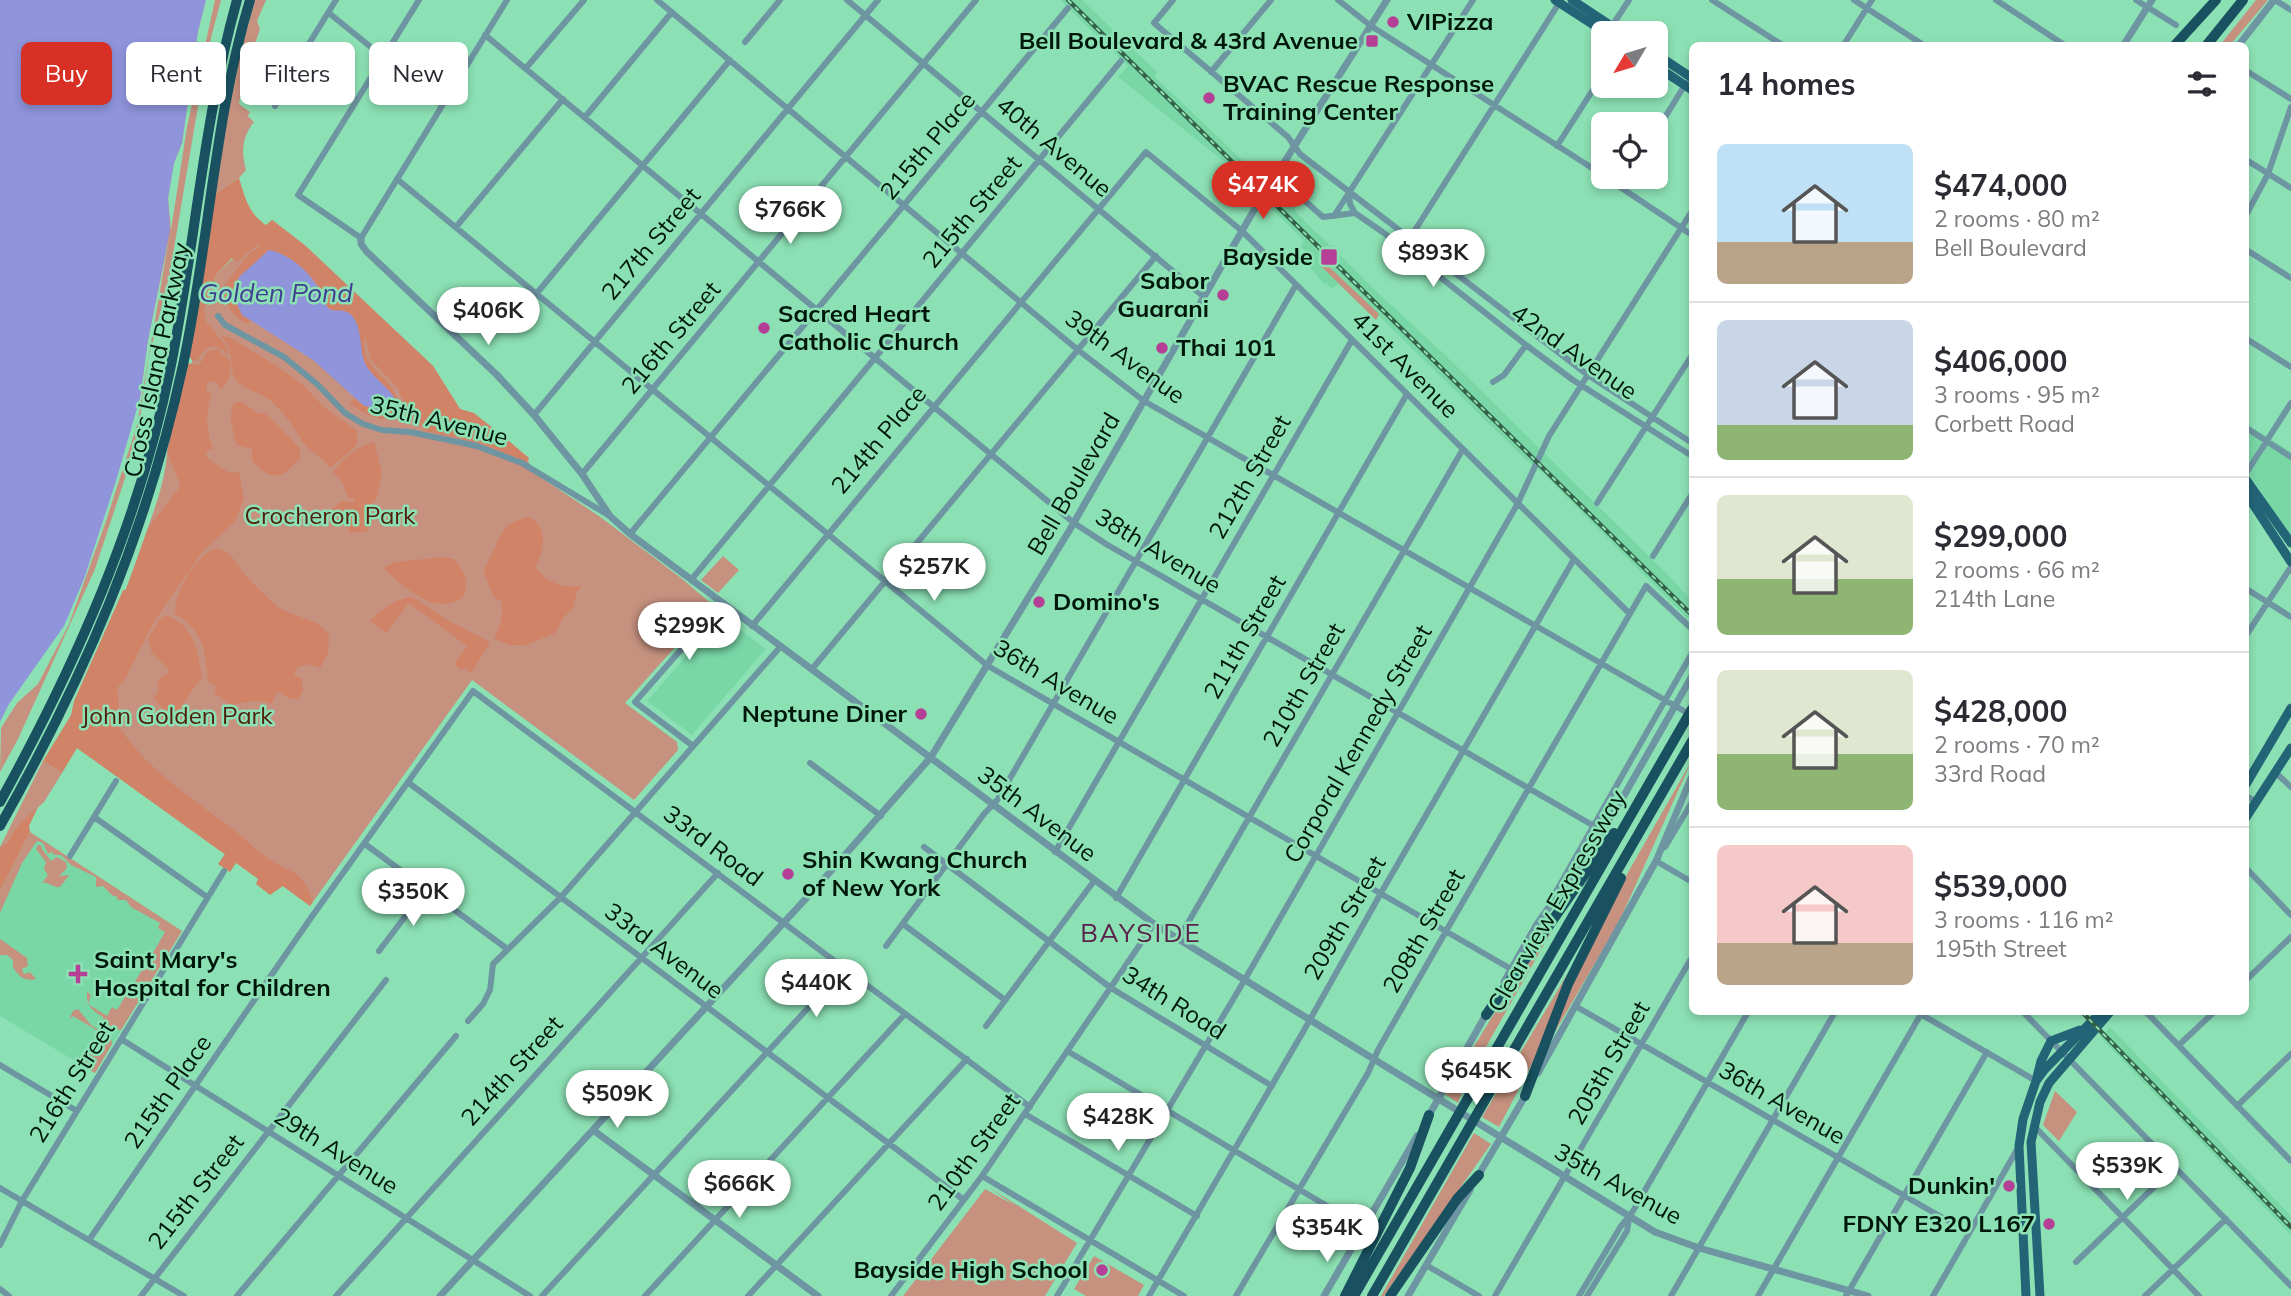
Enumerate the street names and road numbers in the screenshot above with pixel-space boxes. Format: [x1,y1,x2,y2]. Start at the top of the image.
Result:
street label: 215th Place [873,85,981,206]
street label: 40th Avenue [991,89,1118,203]
street label: 215th Street [915,149,1027,274]
street label: 217th Street [594,181,706,306]
street label: Cross Island Parkway [116,239,196,480]
street label: 216th Street [614,275,726,400]
street label: 42nd Avenue [1506,297,1643,406]
street label: 39th Avenue [1060,303,1191,410]
street label: 41st Avenue [1346,305,1465,424]
street label: 214th Place [824,379,932,500]
street label: 35th Avenue [367,388,511,452]
street label: Bell Boulevard [1020,407,1126,560]
street label: 212th Street [1202,409,1297,544]
street label: 38th Avenue [1090,501,1227,599]
street label: 211th Street [1197,569,1292,704]
street label: 210th Street [1256,617,1351,752]
street label: Corporal Kennedy Street [1277,619,1438,868]
street label: 36th Avenue [988,632,1125,730]
street label: 35th Avenue [972,759,1103,868]
street label: Clearview Expressway [1480,784,1632,1017]
street label: 33rd Road [658,798,769,892]
street label: 209th Street [1297,850,1392,985]
street label: 208th Street [1376,863,1471,998]
street label: 33rd Avenue [599,896,730,1005]
street label: 34th Road [1117,959,1232,1046]
street label: 205th Street [1561,995,1656,1130]
street label: 214th Street [454,1009,569,1132]
street label: 216th Street [22,1015,121,1148]
street label: 215th Place [117,1029,217,1154]
street label: 36th Avenue [1714,1054,1851,1150]
street label: 210th Street [920,1087,1026,1216]
street label: 29th Avenue [269,1100,404,1200]
street label: 215th Street [141,1128,250,1255]
street label: 35th Avenue [1549,1136,1687,1230]

